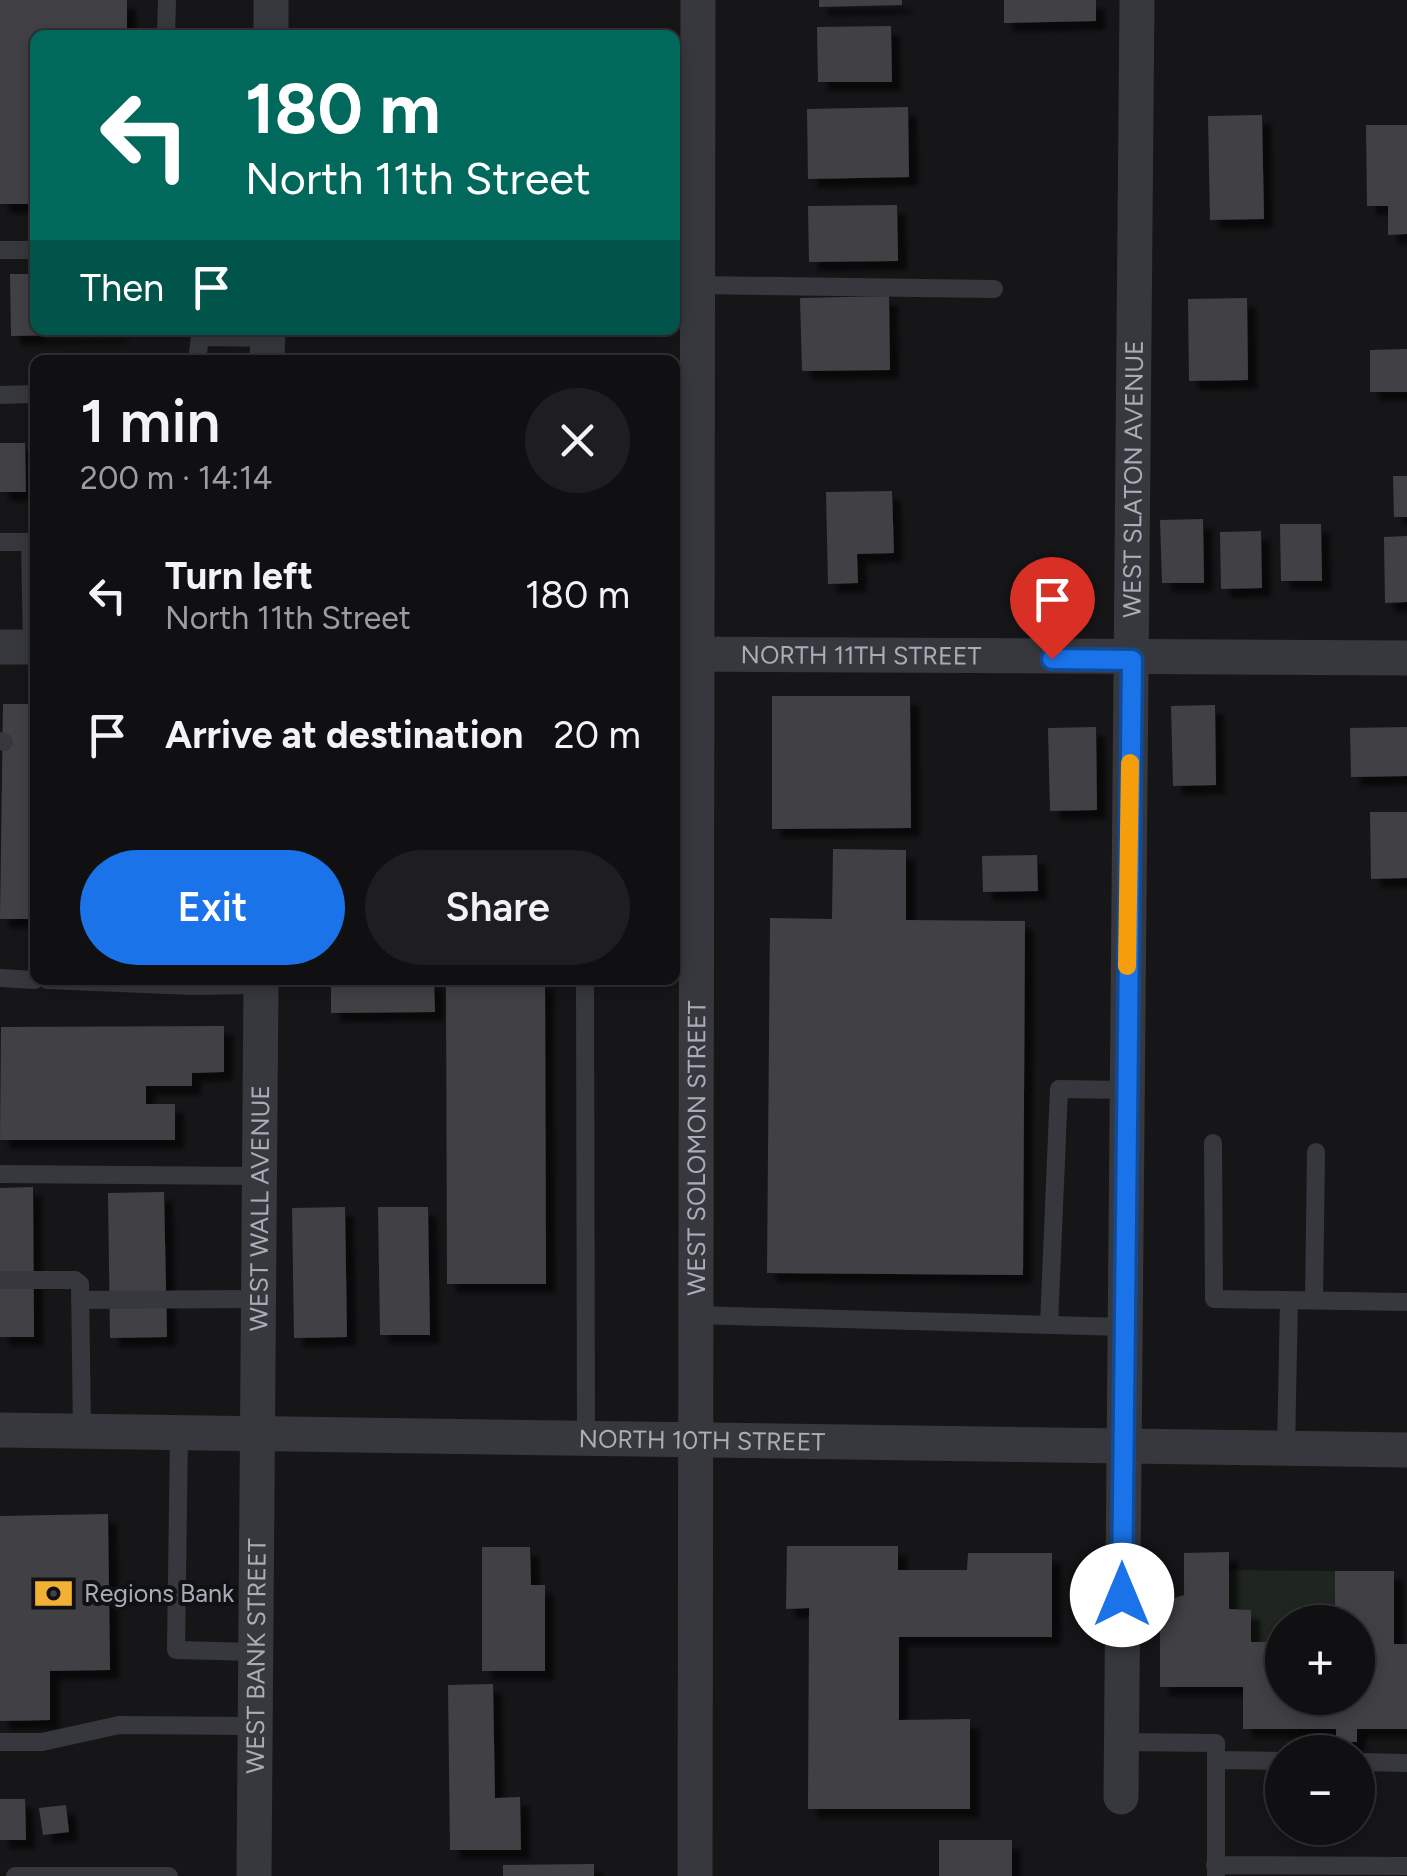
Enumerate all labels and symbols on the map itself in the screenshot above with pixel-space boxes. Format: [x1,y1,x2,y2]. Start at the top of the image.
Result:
street label: WEST SLATON AVENUE [1116,340,1149,618]
pin [1010,557,1095,660]
street label: NORTH 11TH STREET [741,639,982,671]
street label: WEST SOLOMON STREET [681,1000,711,1296]
street label: WEST WALL AVENUE [243,1085,275,1331]
street label: NORTH 10TH STREET [578,1423,826,1457]
street label: WEST BANK STREET [240,1538,272,1774]
position arrow [1070,1543,1174,1647]
bank icon: Regions Bank [33,1572,75,1614]
place label: Regions Bank [84,1578,235,1608]

